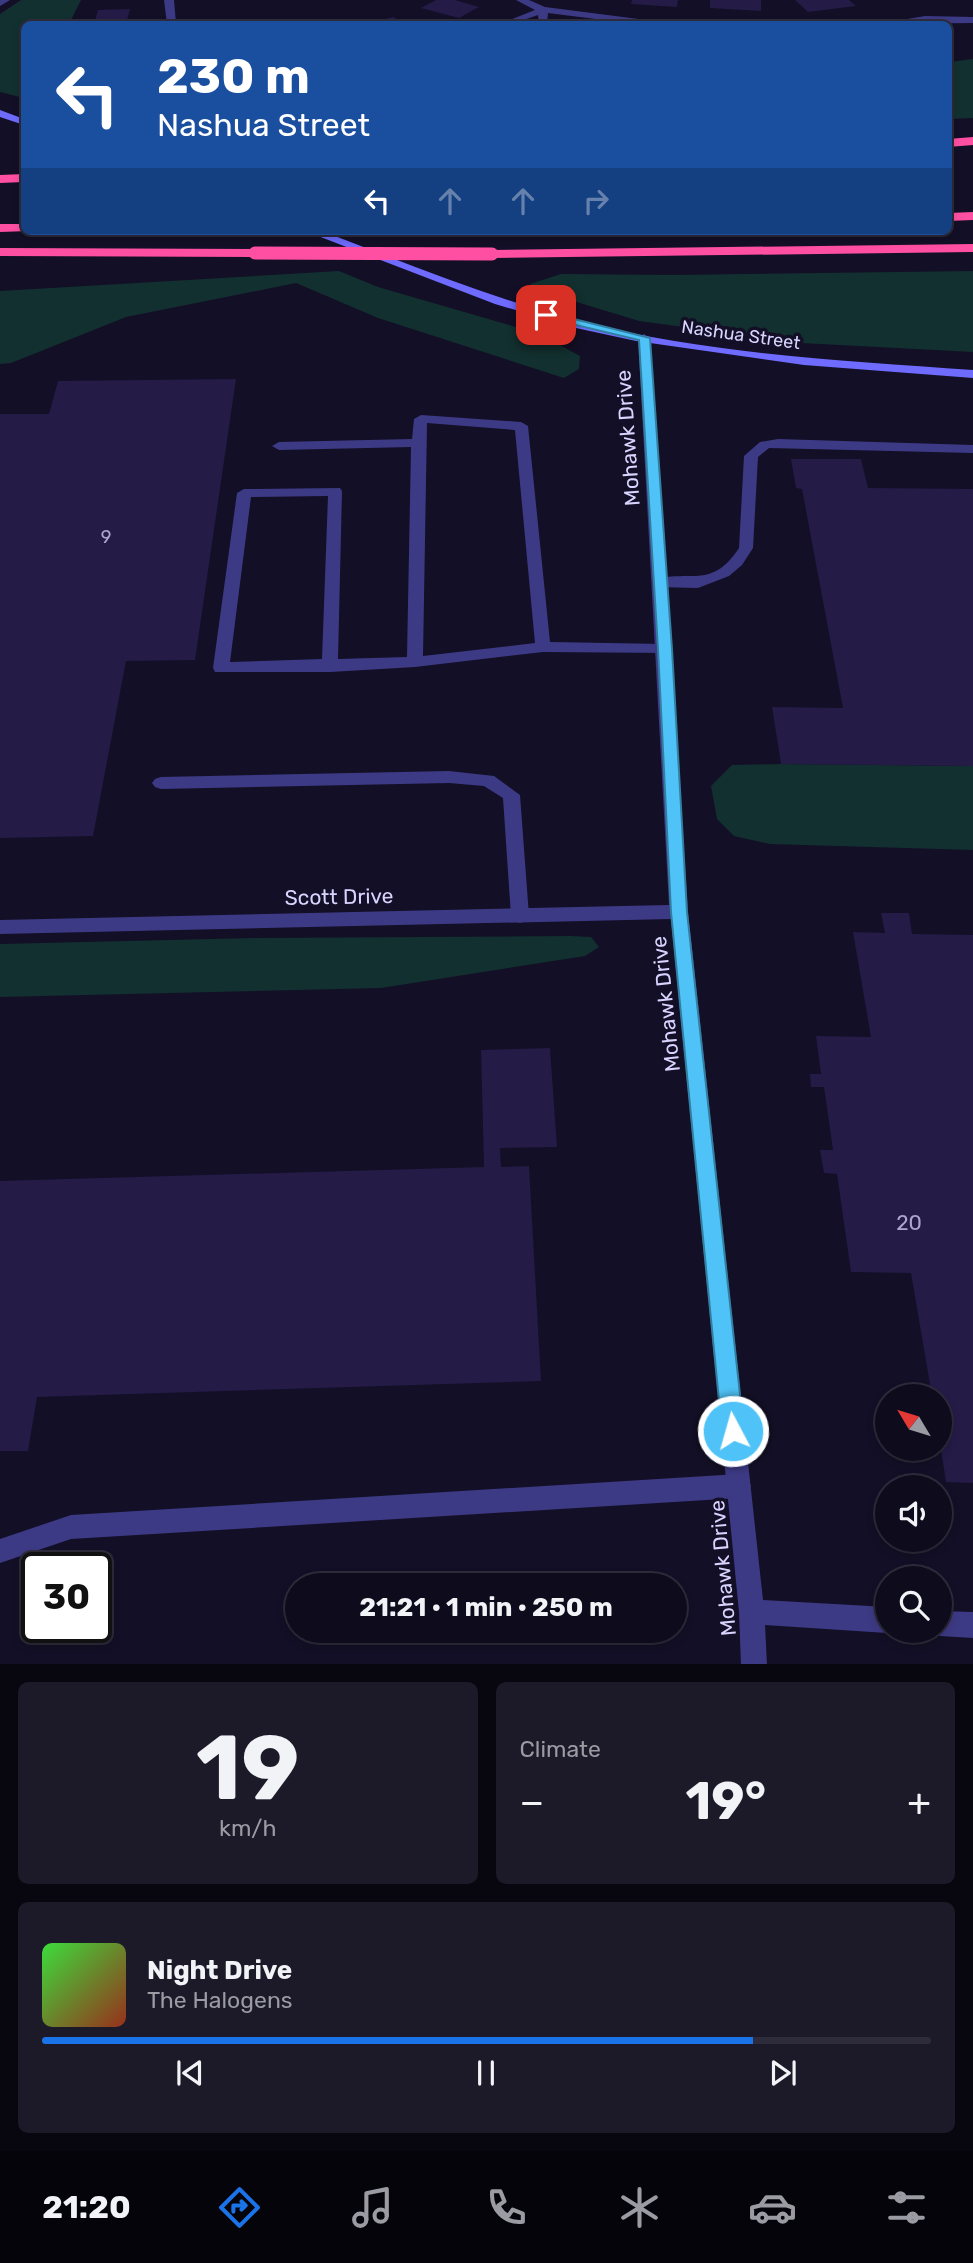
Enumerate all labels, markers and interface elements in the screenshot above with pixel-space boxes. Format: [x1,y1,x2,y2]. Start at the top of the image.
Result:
text: 230 m [157,47,310,105]
icon: left [42,49,133,140]
text: Nashua Street [157,106,370,144]
icon: left [358,182,396,220]
icon: ahead [431,182,469,220]
icon: ahead [504,182,542,220]
icon: right [577,182,615,220]
pin [516,285,576,345]
icon: arrive [527,296,565,334]
street label: Nashua Street [680,316,802,354]
street label: Mohawk Drive [610,369,645,507]
house number: 9 [101,526,111,548]
street label: Scott Drive [284,883,394,910]
street label: Mohawk Drive [646,935,685,1073]
house number: 20 [896,1210,922,1235]
north arrow [875,1384,952,1461]
map controls [875,1384,952,1643]
position arrow [696,1394,770,1468]
button: sound [875,1475,952,1552]
street label: Mohawk Drive [704,1499,741,1637]
speed limit sign: 30 [21,1552,112,1643]
button: search [875,1566,952,1643]
text: 21:21 · 1 min · 250 m [359,1592,613,1623]
text: 19 [196,1714,300,1822]
text: Climate [520,1735,601,1763]
text: 19° [685,1770,766,1832]
text: − [520,1779,544,1825]
text: + [907,1779,931,1825]
text: km/h [219,1814,276,1842]
text: Night Drive [147,1955,292,1986]
text: The Halogens [147,1986,293,2014]
icon: previous [171,2054,209,2092]
icon: pause [467,2054,505,2092]
icon: next [764,2054,802,2092]
icon: directions [215,2183,264,2232]
icon: music [348,2183,397,2232]
icon: phone [482,2183,531,2232]
icon: climate [615,2183,664,2232]
icon: car [748,2183,797,2232]
icon: filters [882,2183,931,2232]
text: 21:20 [42,2188,131,2226]

